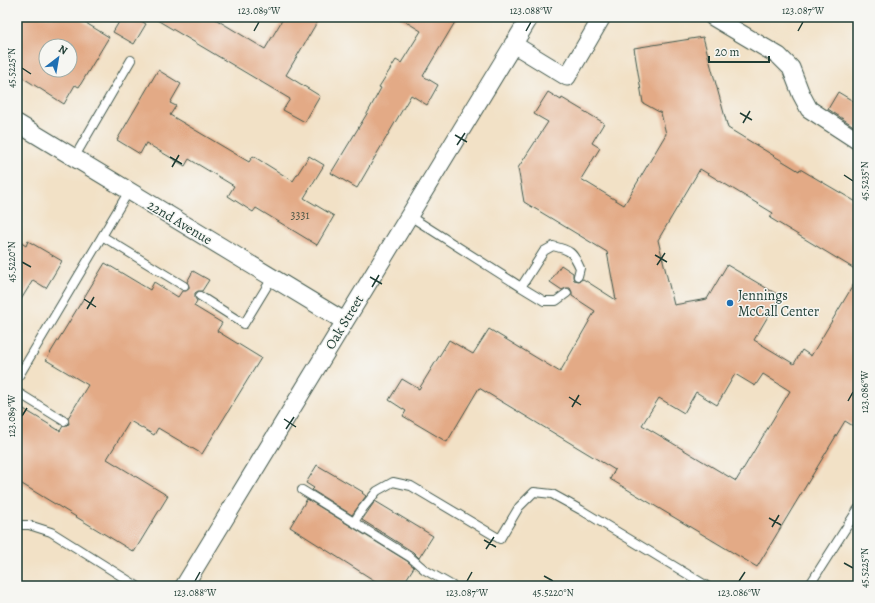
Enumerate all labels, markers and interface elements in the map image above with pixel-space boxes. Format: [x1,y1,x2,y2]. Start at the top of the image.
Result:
text: 123.089°W [238,4,281,17]
text: 123.088°W [510,4,553,17]
text: 123.087°W [782,4,825,17]
north arrow [38,38,78,78]
scale bar [709,38,769,64]
text: N [56,41,70,58]
text: 20 m [715,44,739,60]
text: 45.5225°N [5,48,18,88]
text: 45.5235°N [858,161,871,201]
street label: 22nd Avenue [144,195,216,249]
house number: 3331 [290,207,310,223]
text: 45.5220°N [5,241,18,283]
place label: Jennings McCall Center [738,286,820,321]
street label: Oak Street [321,291,368,353]
marker: Jennings McCall Center [725,298,735,308]
text: 123.086°W [858,370,871,413]
text: 123.089°W [5,394,18,437]
text: 45.5225°N [858,548,871,588]
text: 123.088°W [174,586,217,599]
text: 123.087°W [446,586,489,599]
text: 45.5220°N [532,586,574,599]
text: 123.086°W [718,586,761,599]

